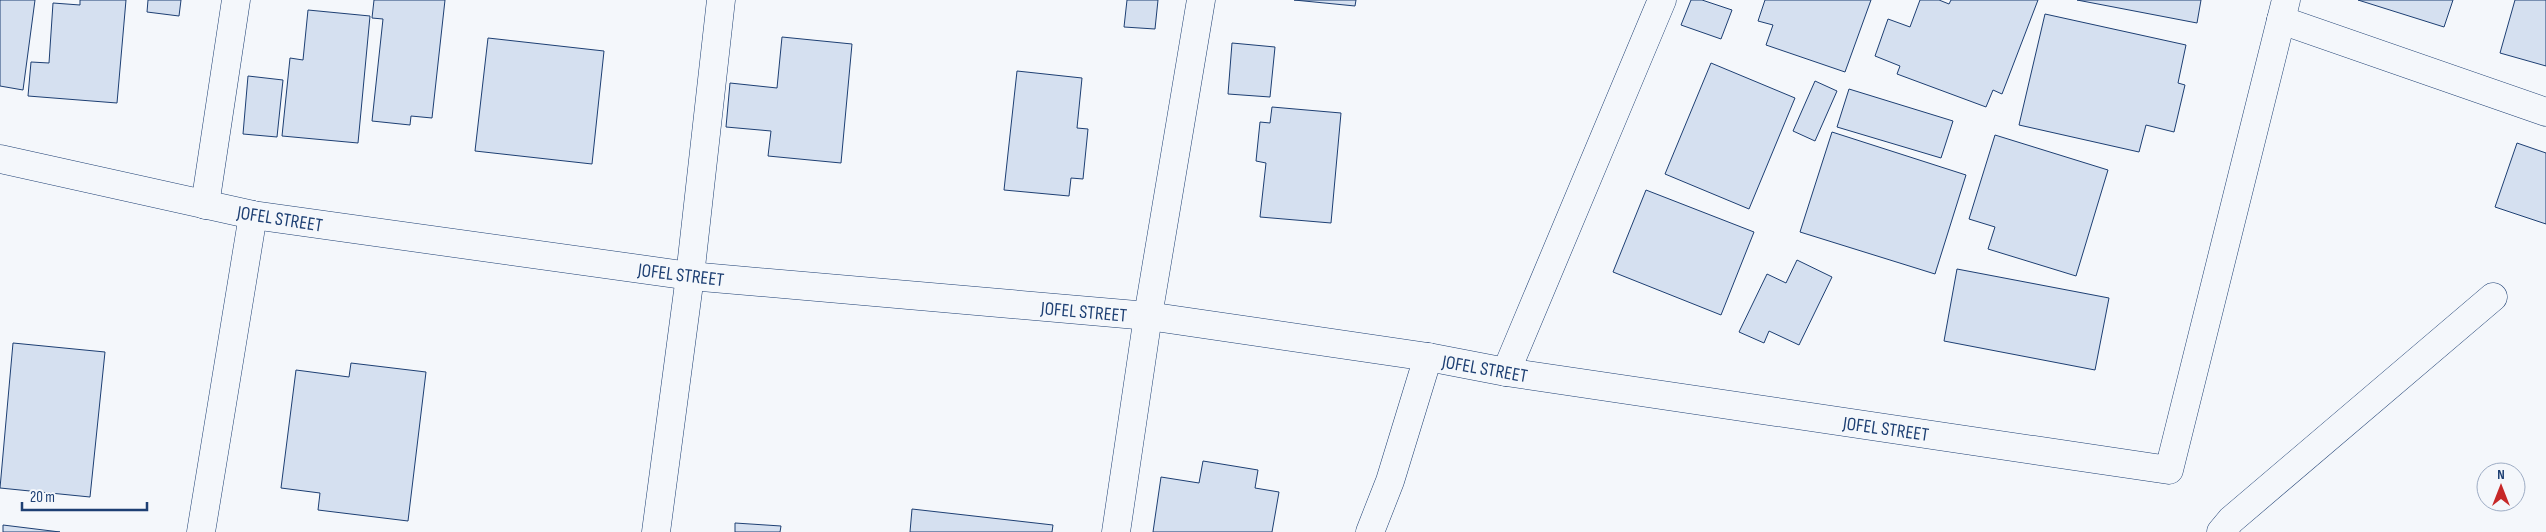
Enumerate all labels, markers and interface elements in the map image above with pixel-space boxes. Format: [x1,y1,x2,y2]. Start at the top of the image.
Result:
street label: JOFEL STREET [234,201,325,238]
street label: JOFEL STREET [635,259,725,292]
street label: JOFEL STREET [1039,297,1128,328]
street label: JOFEL STREET [1439,350,1530,388]
street label: JOFEL STREET [1840,412,1930,447]
north arrow [2476,462,2526,512]
text: N [2497,466,2505,483]
scale bar [22,480,148,512]
text: 20 m [30,488,55,507]

